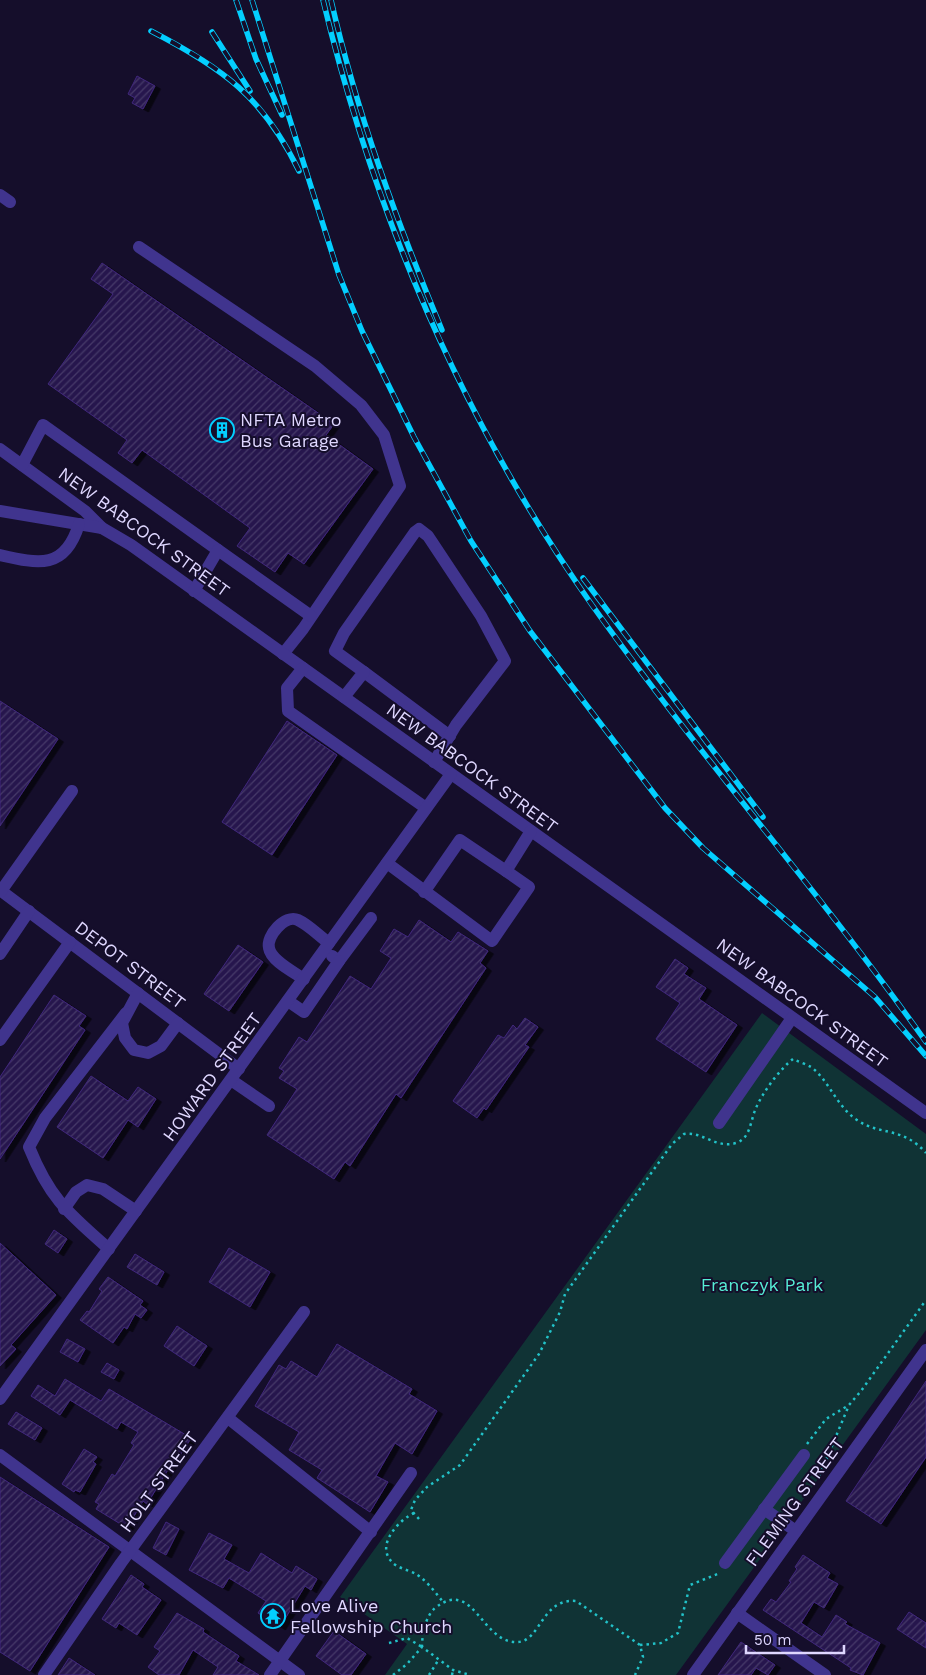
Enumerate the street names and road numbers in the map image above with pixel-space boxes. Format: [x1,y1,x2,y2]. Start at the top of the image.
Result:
street label: NEW BABCOCK STREET [55,462,234,601]
street label: NEW BABCOCK STREET [383,698,562,837]
street label: DEPOT STREET [71,916,190,1013]
street label: NEW BABCOCK STREET [713,933,892,1072]
street label: HOWARD STREET [158,1008,265,1145]
street label: HOLT STREET [115,1427,202,1536]
street label: FLEMING STREET [741,1433,848,1570]

